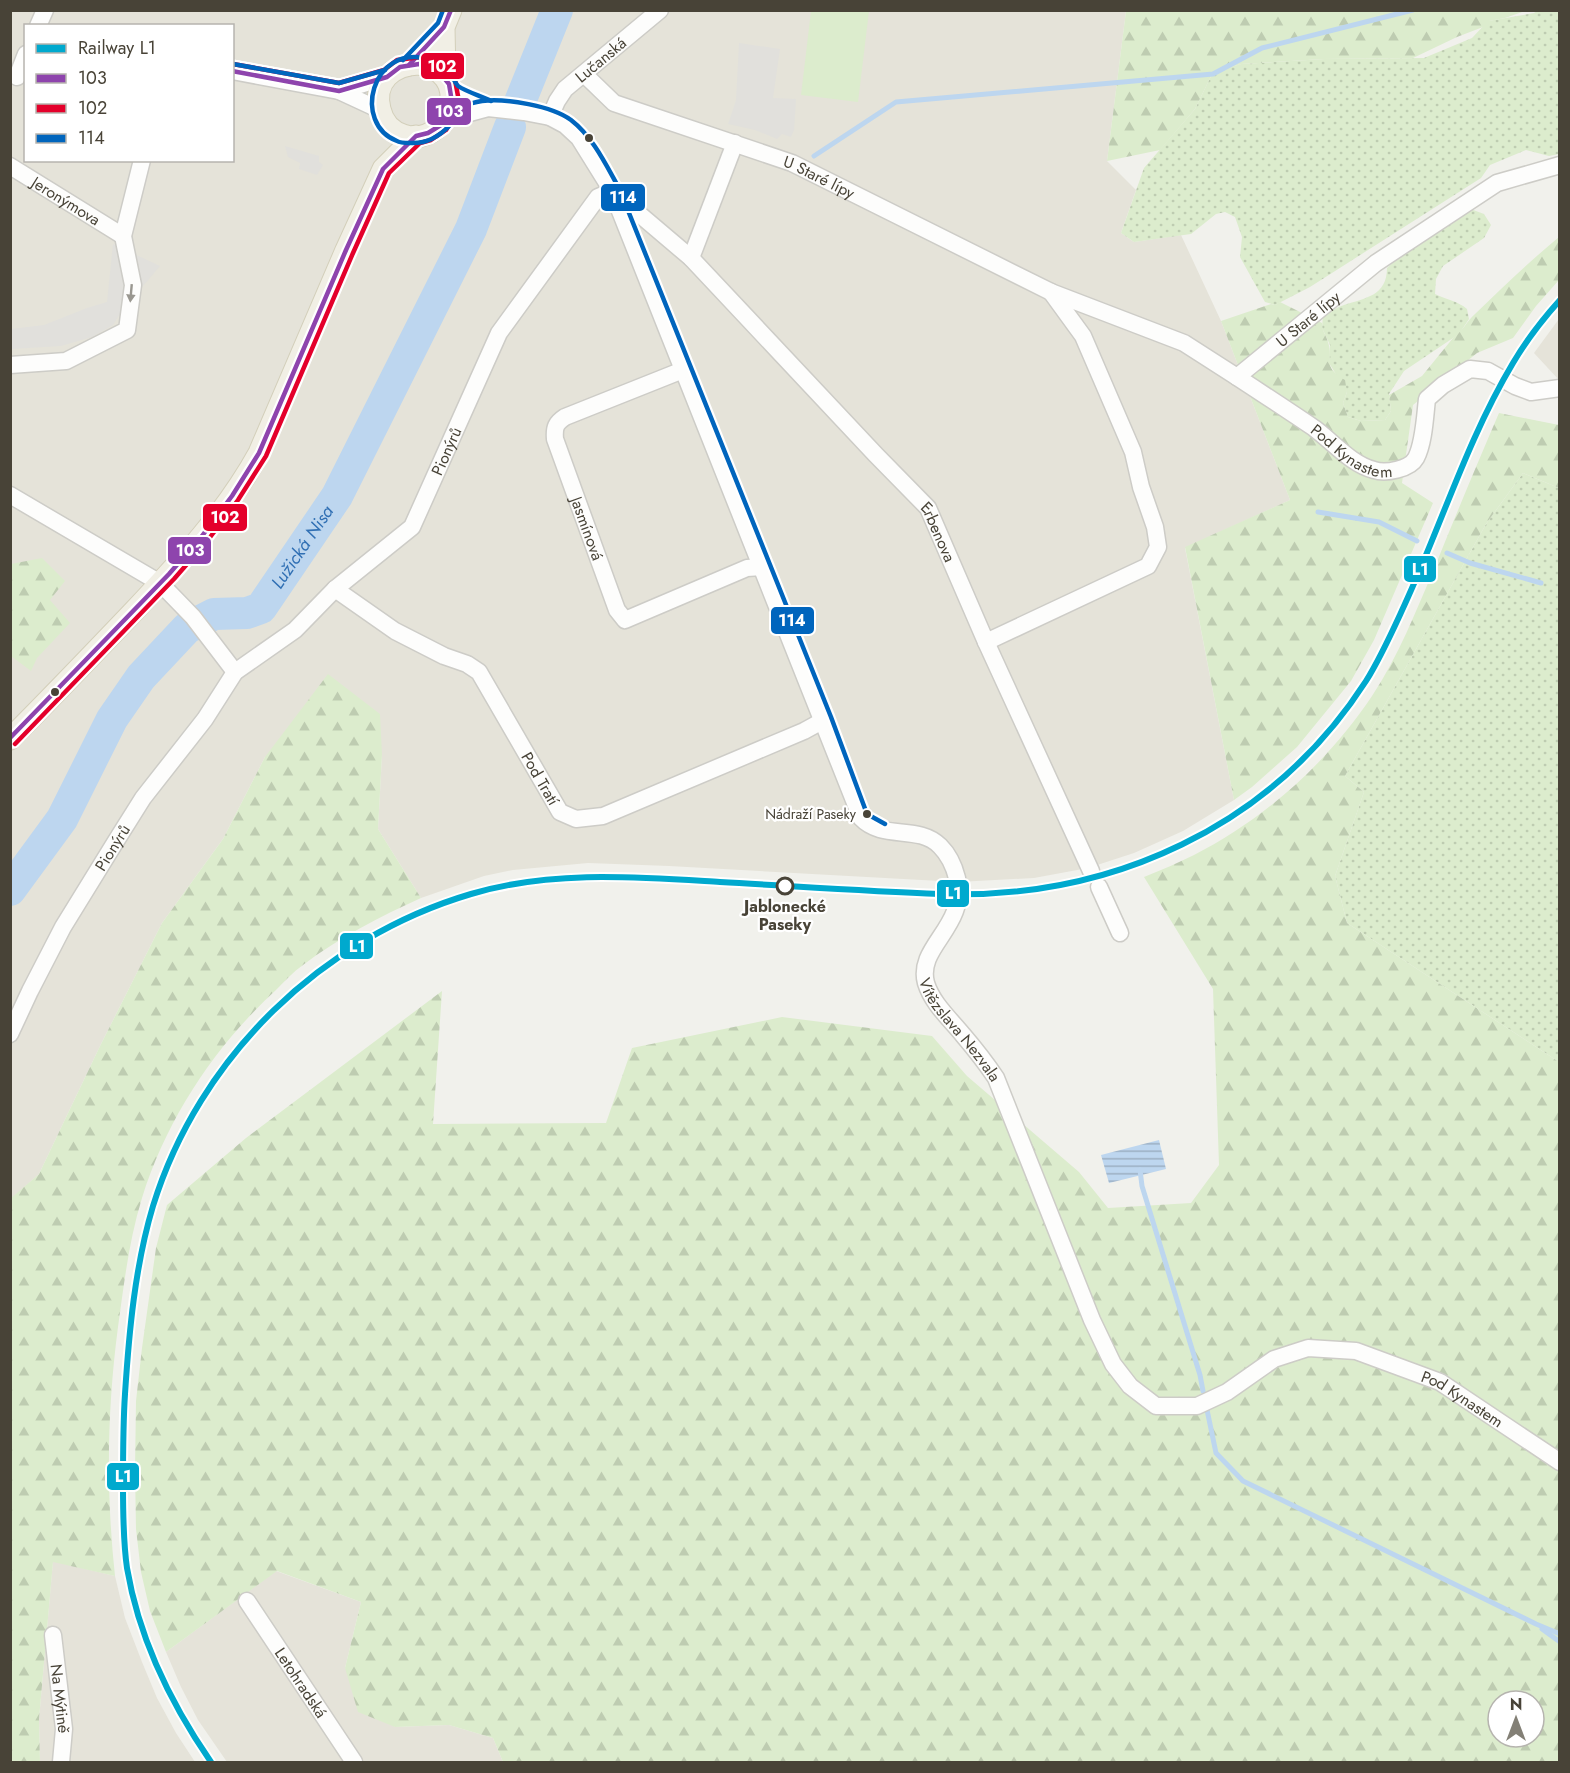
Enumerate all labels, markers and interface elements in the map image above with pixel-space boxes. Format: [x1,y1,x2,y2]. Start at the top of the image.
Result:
legend [24,24,234,162]
street label: Lučanská [570,31,631,88]
text: Railway L1 [78,35,156,61]
line badge: 102 [420,52,465,80]
text: 102 [427,55,457,78]
text: 103 [78,65,107,91]
text: 102 [78,95,107,121]
line badge: 103 [426,97,472,126]
text: 103 [435,100,463,123]
text: 114 [78,125,105,151]
unlabelled marker [583,132,595,144]
street label: U Staré lípy [781,149,860,205]
street label: Jeronýmova [26,170,105,231]
line badge: 114 [600,183,646,212]
text: 114 [609,186,637,209]
one-way arrow [126,284,136,303]
street label: U Staré lípy [1271,285,1346,352]
street label: Pod Kynastem [1306,418,1393,483]
street label: Pionýrů [425,423,467,479]
street label: Jasmínová [565,491,610,563]
street label: Erbenova [916,496,961,566]
water label: Lužická Nisa [265,500,340,594]
line badge: 102 [202,503,248,532]
text: 102 [210,506,240,529]
line badge: 103 [167,536,212,565]
text: 103 [176,539,204,562]
line badge: L1 [1403,555,1437,583]
text: L1 [1412,558,1428,581]
line badge: 114 [770,606,815,635]
text: 114 [778,609,806,632]
unlabelled marker [49,686,61,698]
street label: Pod Tratí [516,747,566,810]
place label: Nádraží Paseky [765,804,857,824]
marker: Nádraží Paseky [861,808,873,820]
street label: Pionýrů [89,820,135,875]
marker: Jablonecké Paseky [776,877,794,895]
line badge: L1 [936,879,970,908]
text: L1 [945,882,961,905]
place label: Jablonecké Paseky [741,895,826,936]
line badge: L1 [339,932,374,960]
text: L1 [349,935,365,958]
street label: Vítězslava Nezvala [914,975,1007,1086]
street label: Pod Kynastem [1418,1365,1508,1433]
line badge: L1 [106,1462,140,1491]
text: L1 [115,1465,131,1488]
street label: Letohradská [270,1643,333,1722]
street label: Na Mýtině [45,1663,76,1734]
north arrow [1486,1689,1546,1749]
text: N [1510,1693,1522,1716]

